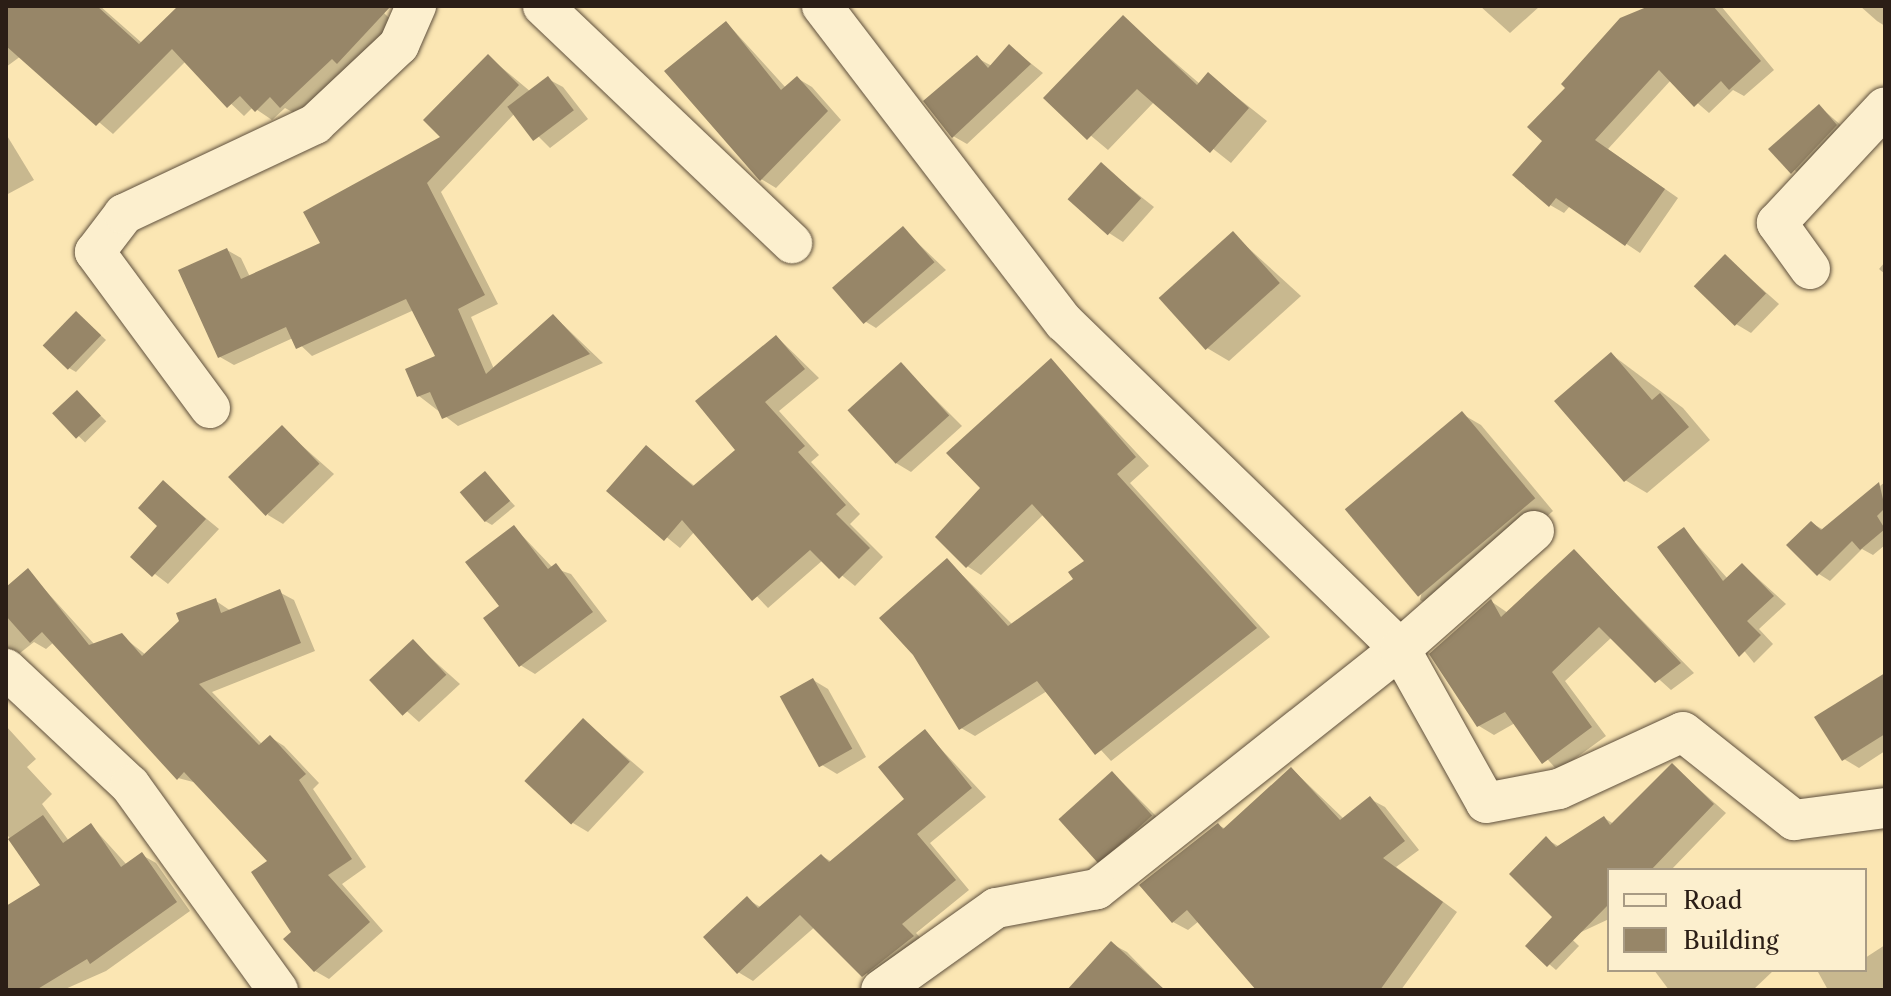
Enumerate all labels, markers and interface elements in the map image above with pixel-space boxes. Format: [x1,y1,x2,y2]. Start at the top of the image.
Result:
legend [1607,868,1867,972]
text: Road [1683,886,1742,915]
text: Building [1683,926,1779,955]

